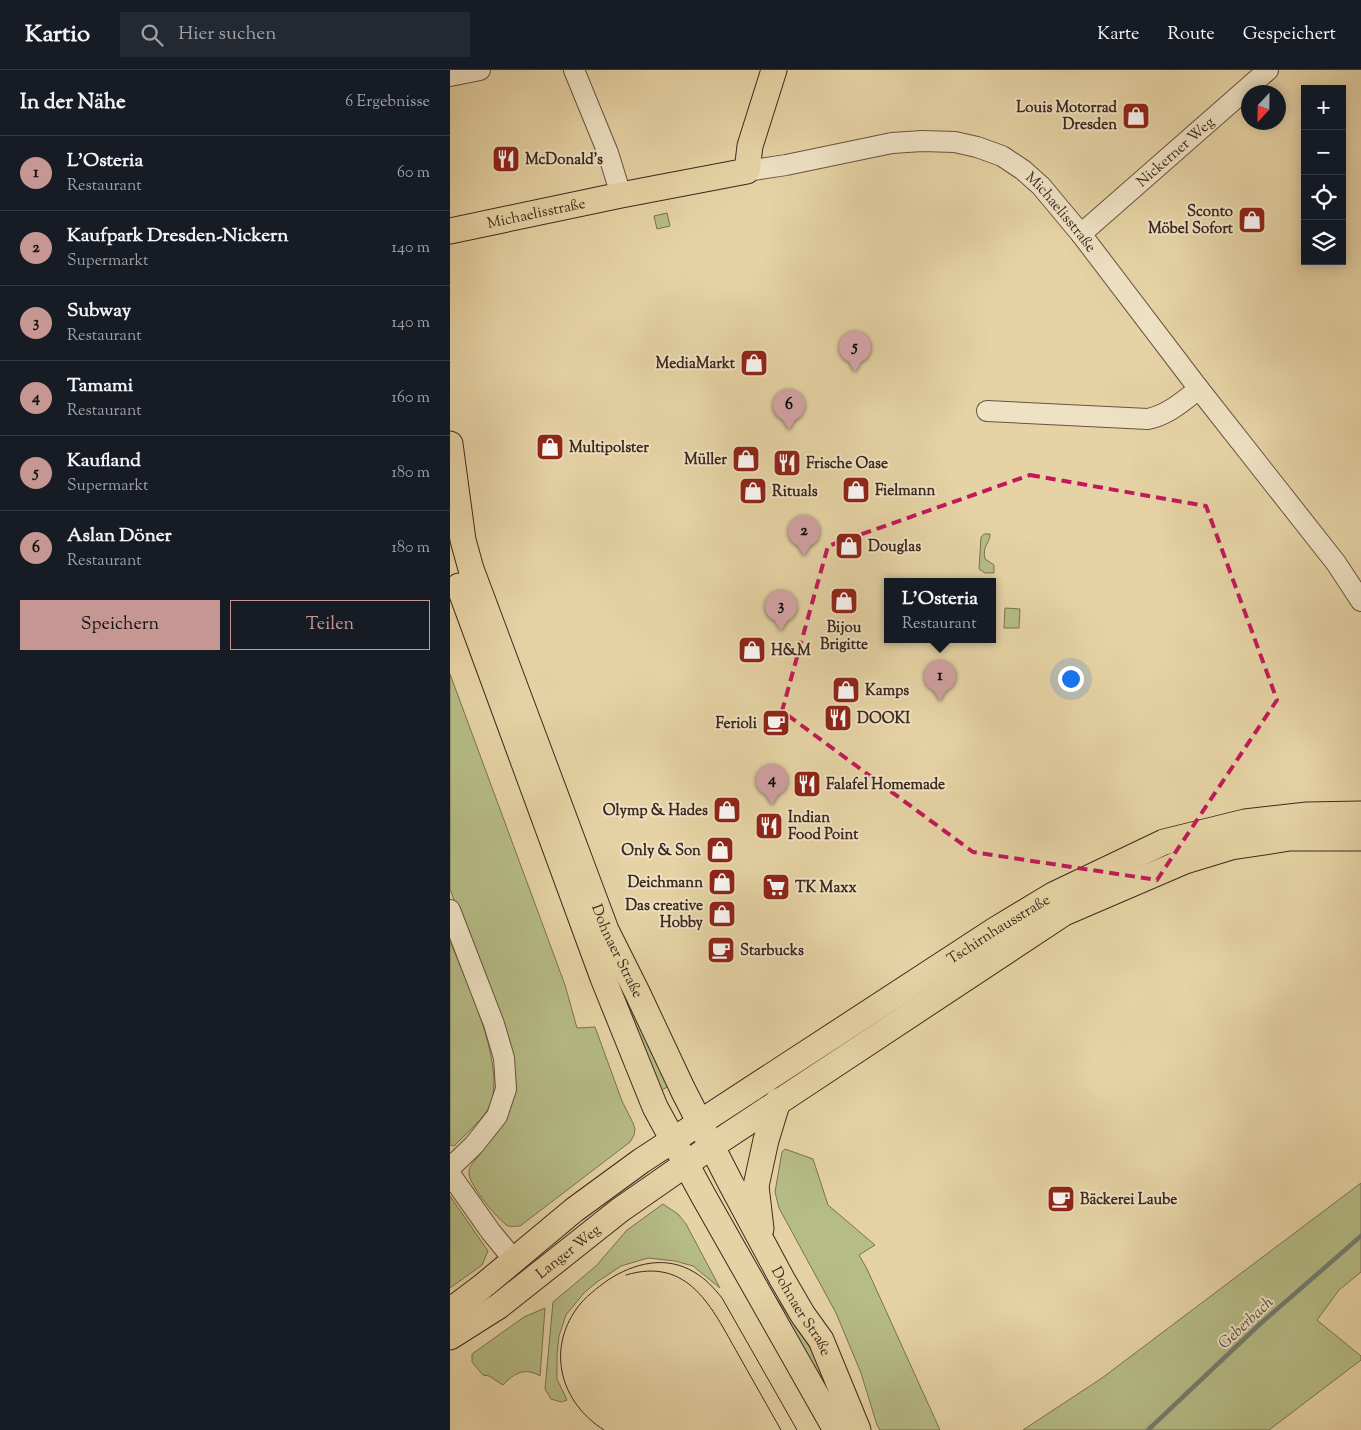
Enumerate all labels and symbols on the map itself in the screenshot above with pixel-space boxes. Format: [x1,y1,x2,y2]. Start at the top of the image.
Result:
north arrow [1241,85,1286,130]
place label: Louis Motorrad Dresden [1016,98,1118,136]
shop icon: Louis Motorrad Dresden [1121,101,1151,131]
street label: Nickerner Weg [1132,113,1220,193]
restaurant icon: McDonald's [491,144,521,174]
place label: McDonald's [525,150,603,171]
street label: Michaelisstraße [1020,168,1100,257]
street label: Michaelisstraße [485,194,588,235]
place label: Sconto Möbel Sofort [1148,202,1234,240]
shop icon: Sconto Möbel Sofort [1237,205,1267,235]
pin: 5 [839,331,871,372]
shop icon: MediaMarkt [739,348,769,378]
place label: MediaMarkt [656,354,736,375]
pin: 6 [773,389,805,430]
shop icon: Multipolster [535,432,565,462]
place label: Multipolster [569,438,649,459]
shop icon: Müller [731,444,761,474]
restaurant icon: Frische Oase [772,448,802,478]
place label: Müller [684,450,727,471]
place label: Frische Oase [806,454,888,475]
shop icon: Fielmann [841,475,871,505]
shop icon: Rituals [738,476,768,506]
place label: Fielmann [875,481,936,502]
place label: Rituals [772,482,818,503]
pin: 2 [788,515,820,556]
shop icon: Douglas [834,531,864,561]
place label: Douglas [868,537,921,558]
shop icon: Bijou Brigitte [829,586,859,616]
pin: 3 [765,590,797,631]
place label: Bijou Brigitte [820,618,868,656]
shop icon: H&M [737,635,767,665]
place label: H&M [771,641,811,662]
pin: 1 [924,660,956,701]
your location [1058,666,1084,692]
shop icon: Kamps [831,675,861,705]
place label: Kamps [865,681,909,702]
restaurant icon: DOOKI [823,703,853,733]
cafe icon: Ferioli [761,708,791,738]
place label: DOOKI [857,709,910,730]
place label: Ferioli [716,714,758,735]
pin: 4 [756,764,788,805]
restaurant icon: Falafel Homemade [792,769,822,799]
place label: Falafel Homemade [826,775,945,796]
shop icon: Olymp & Hades [712,795,742,825]
place label: Olymp & Hades [603,801,708,822]
place label: Indian Food Point [788,808,859,846]
restaurant icon: Indian Food Point [754,811,784,841]
shop icon: Only & Son [705,835,735,865]
place label: Only & Son [621,841,701,862]
shop icon: Deichmann [707,867,737,897]
supermarket icon: TK Maxx [761,872,791,902]
place label: Deichmann [627,873,703,894]
place label: TK Maxx [795,878,858,899]
street label: Tschirnhausstraße [943,890,1055,970]
place label: Das creative Hobby [625,896,704,934]
shop icon: Das creative Hobby [707,899,737,929]
street label: Dohnaer Straße [585,901,647,1002]
cafe icon: Starbucks [706,935,736,965]
place label: Starbucks [740,941,804,962]
cafe icon: Bäckerei Laube [1046,1184,1076,1214]
place label: Bäckerei Laube [1080,1190,1177,1211]
street label: Langer Weg [532,1220,606,1285]
street label: Dohnaer Straße [765,1263,835,1359]
water label: Geberbach [1214,1292,1279,1355]

